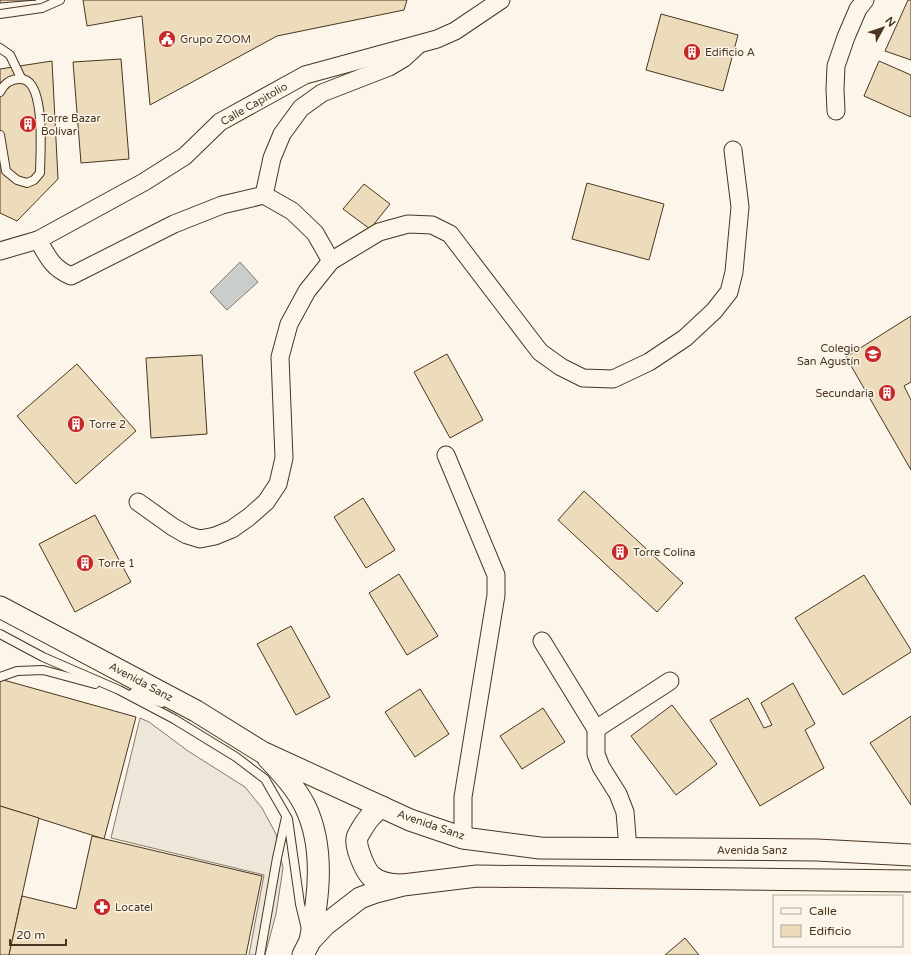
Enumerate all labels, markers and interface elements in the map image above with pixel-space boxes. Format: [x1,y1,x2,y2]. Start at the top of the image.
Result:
north arrow [863,8,903,48]
text: N [882,14,898,29]
public building icon: Grupo ZOOM [157,29,177,49]
place label: Grupo ZOOM [180,33,251,46]
building icon: Edificio A [682,42,702,62]
place label: Edificio A [705,46,755,59]
street label: Calle Capitolio [218,79,290,128]
place label: Torre Bazar Bolívar [41,112,101,138]
building icon: Torre Bazar Bolívar [18,114,38,134]
place label: Colegio San Agustín [797,342,860,368]
school or university icon: Colegio San Agustín [863,344,883,364]
building icon: Secundaria [877,383,897,403]
place label: Secundaria [815,387,874,400]
building icon: Torre 2 [66,414,86,434]
place label: Torre 2 [89,418,126,431]
building icon: Torre Colina [610,542,630,562]
place label: Torre Colina [633,546,696,559]
building icon: Torre 1 [75,553,95,573]
place label: Torre 1 [98,557,135,570]
street label: Avenida Sanz [107,660,176,704]
street label: Avenida Sanz [396,807,467,843]
street label: Avenida Sanz [717,844,788,857]
legend [773,895,903,947]
pharmacy icon: Locatel [92,897,112,917]
place label: Locatel [115,901,153,914]
text: Calle [809,904,837,918]
scale bar [10,921,66,947]
text: Edificio [809,924,851,938]
text: 20 m [16,928,45,942]

